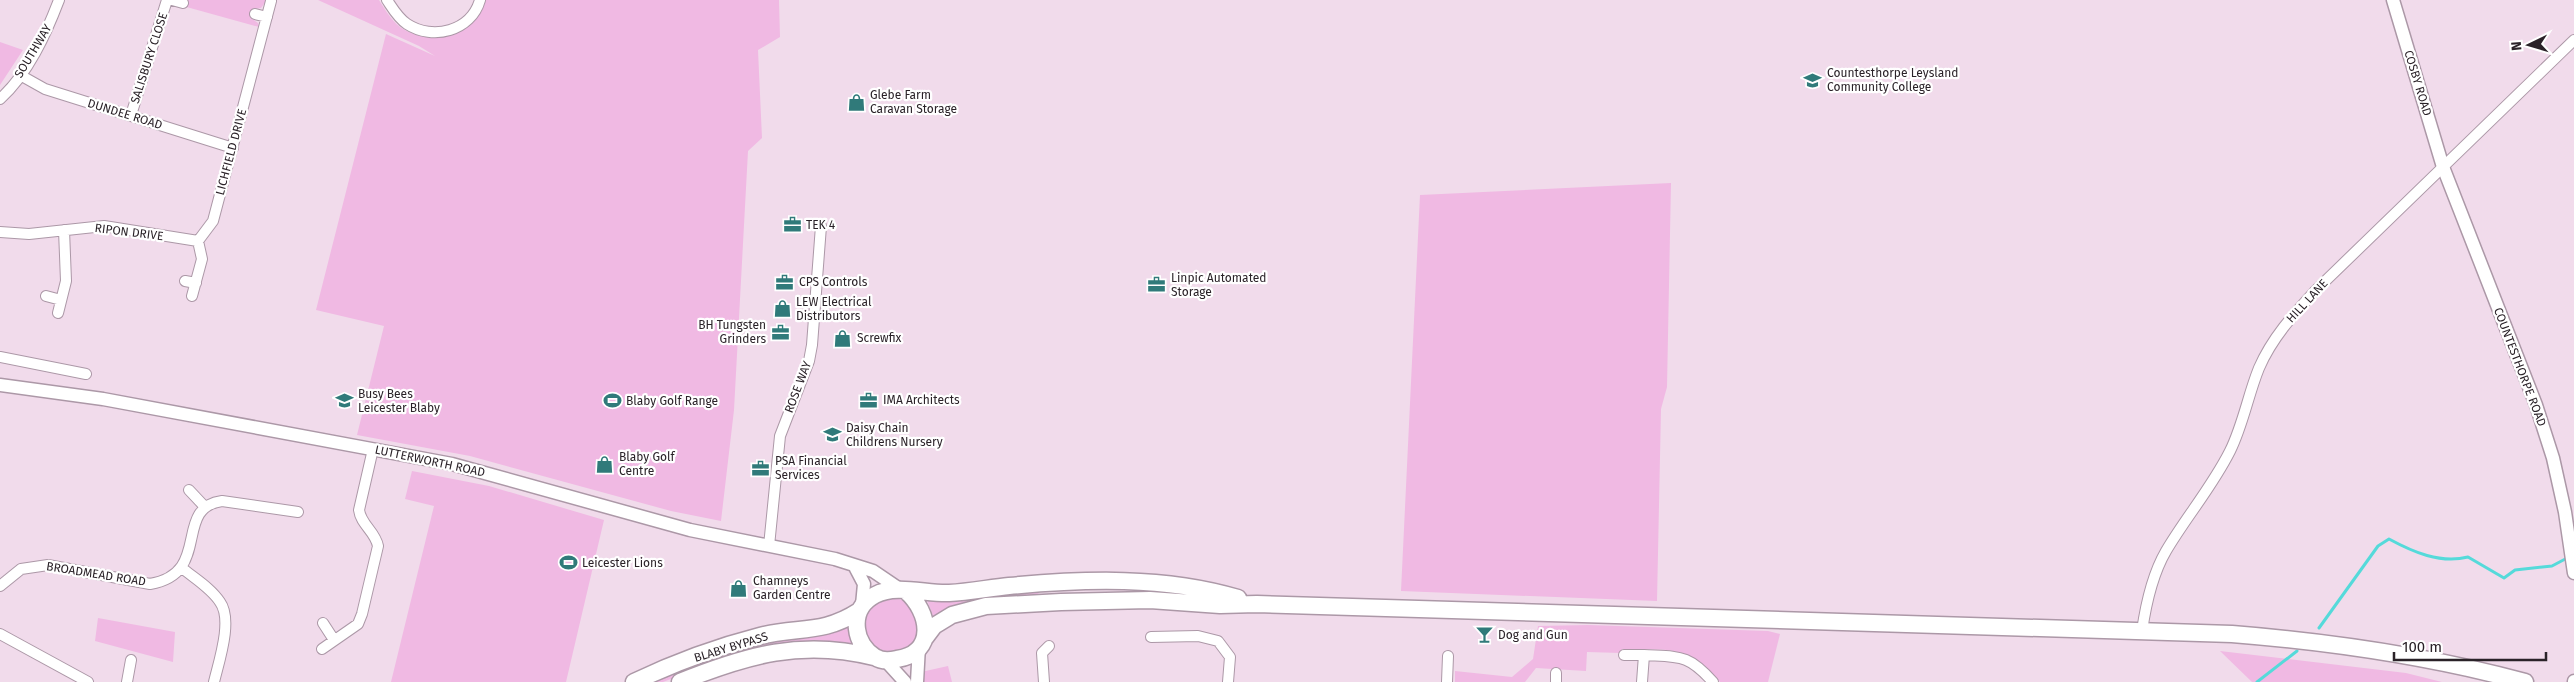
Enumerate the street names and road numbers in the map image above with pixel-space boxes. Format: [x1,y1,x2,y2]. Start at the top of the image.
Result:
street label: SALISBURY CLOSE [128,11,170,105]
street label: SOUTHWAY [12,21,55,80]
street label: COSBY ROAD [2401,48,2435,118]
street label: DUNDEE ROAD [86,96,164,132]
street label: LICHFIELD DRIVE [213,107,249,197]
street label: RIPON DRIVE [94,221,164,243]
street label: HILL LANE [2283,276,2331,326]
street label: COUNTESTHORPE ROAD [2491,306,2549,429]
street label: ROSE WAY [782,359,814,415]
street label: LUTTERWORTH ROAD [374,442,487,480]
street label: BROADMEAD ROAD [45,559,147,589]
street label: BLABY BYPASS [692,629,770,665]

